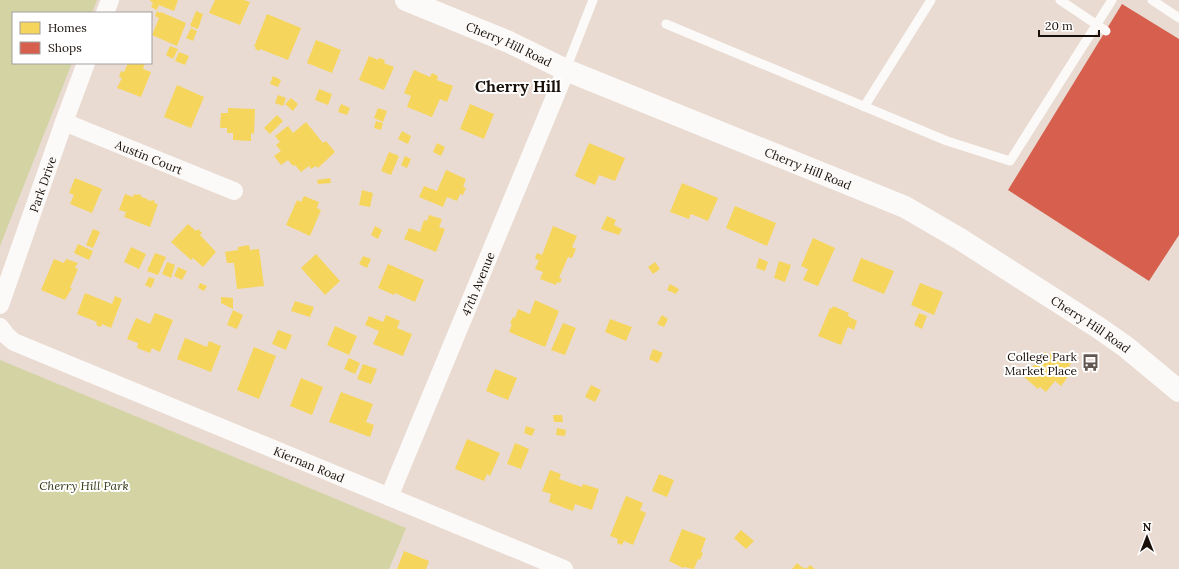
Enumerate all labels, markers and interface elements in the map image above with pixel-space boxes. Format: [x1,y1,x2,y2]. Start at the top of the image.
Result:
legend [12,12,152,64]
scale bar [1039,12,1099,38]
street label: Cherry Hill Road [464,18,554,69]
text: 20 m [1045,18,1073,33]
text: Homes [48,20,87,35]
text: Shops [48,40,82,55]
district label: Cherry Hill [475,76,561,96]
street label: Austin Court [112,136,185,177]
street label: Cherry Hill Road [763,144,854,192]
street label: Park Drive [26,154,59,214]
street label: 47th Avenue [458,249,498,318]
street label: Cherry Hill Road [1048,292,1134,355]
place label: College Park Market Place [1005,349,1078,378]
bus stop icon: College Park Market Place [1080,353,1100,373]
street label: Kiernan Road [272,443,347,485]
park label: Cherry Hill Park [39,478,129,493]
north arrow [1127,517,1167,557]
text: N [1143,520,1152,534]

